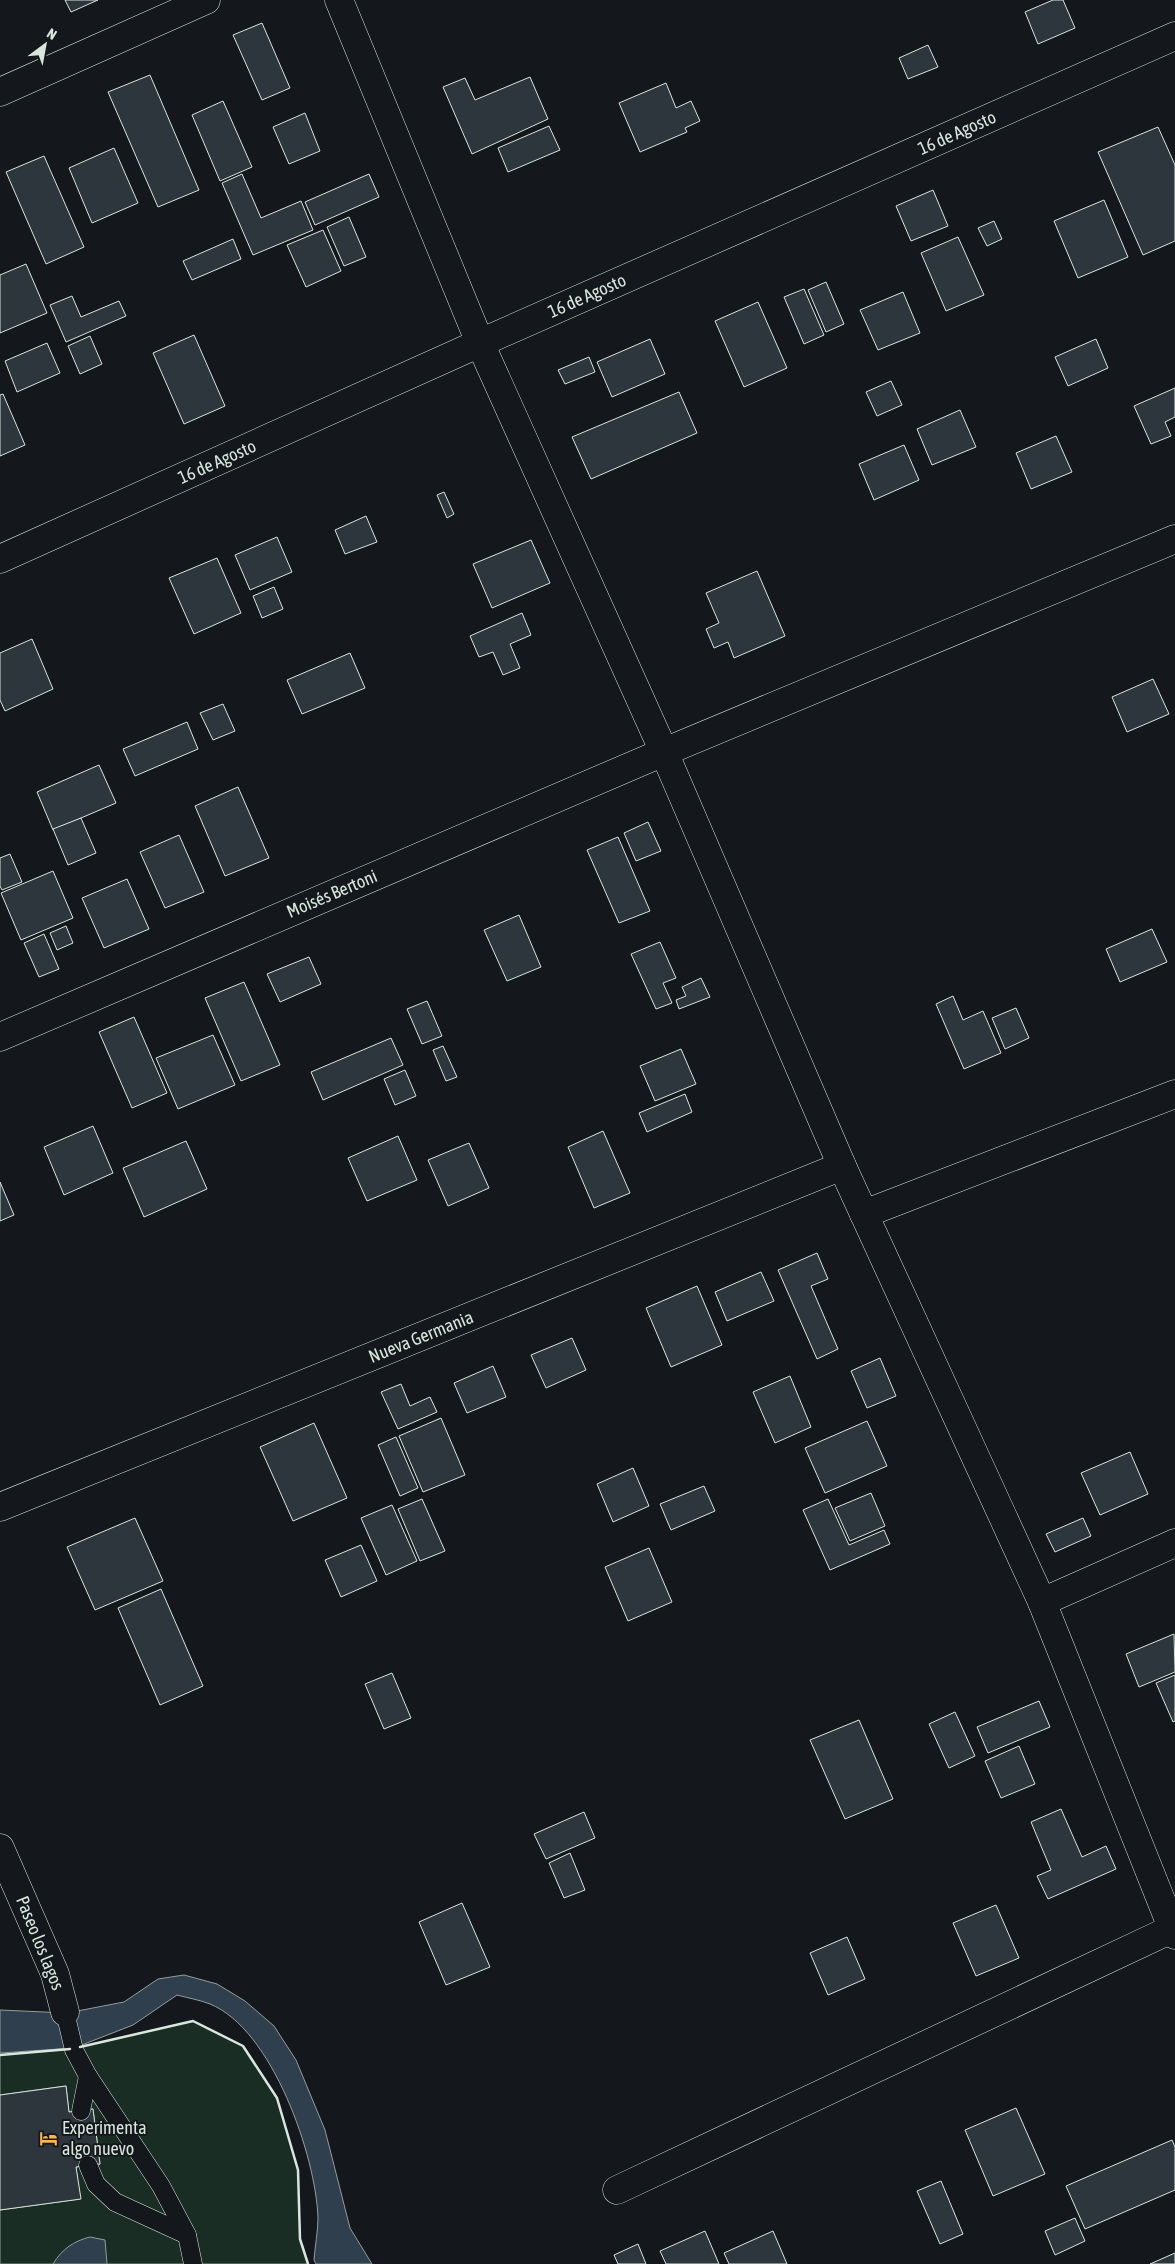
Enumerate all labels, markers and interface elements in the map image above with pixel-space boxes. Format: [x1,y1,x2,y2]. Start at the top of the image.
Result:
north arrow [20,20,70,70]
text: N [44,25,60,43]
street label: 16 de Agosto [915,106,999,159]
street label: 16 de Agosto [545,269,629,322]
street label: 16 de Agosto [175,435,259,488]
street label: Moisés Bertoni [283,865,380,922]
street label: Nueva Germania [365,1306,476,1367]
street label: Paseo los lagos [12,1893,69,1993]
place label: Experimenta algo nuevo [62,2117,147,2159]
hotel icon: Experimenta algo nuevo [38,2128,58,2148]

